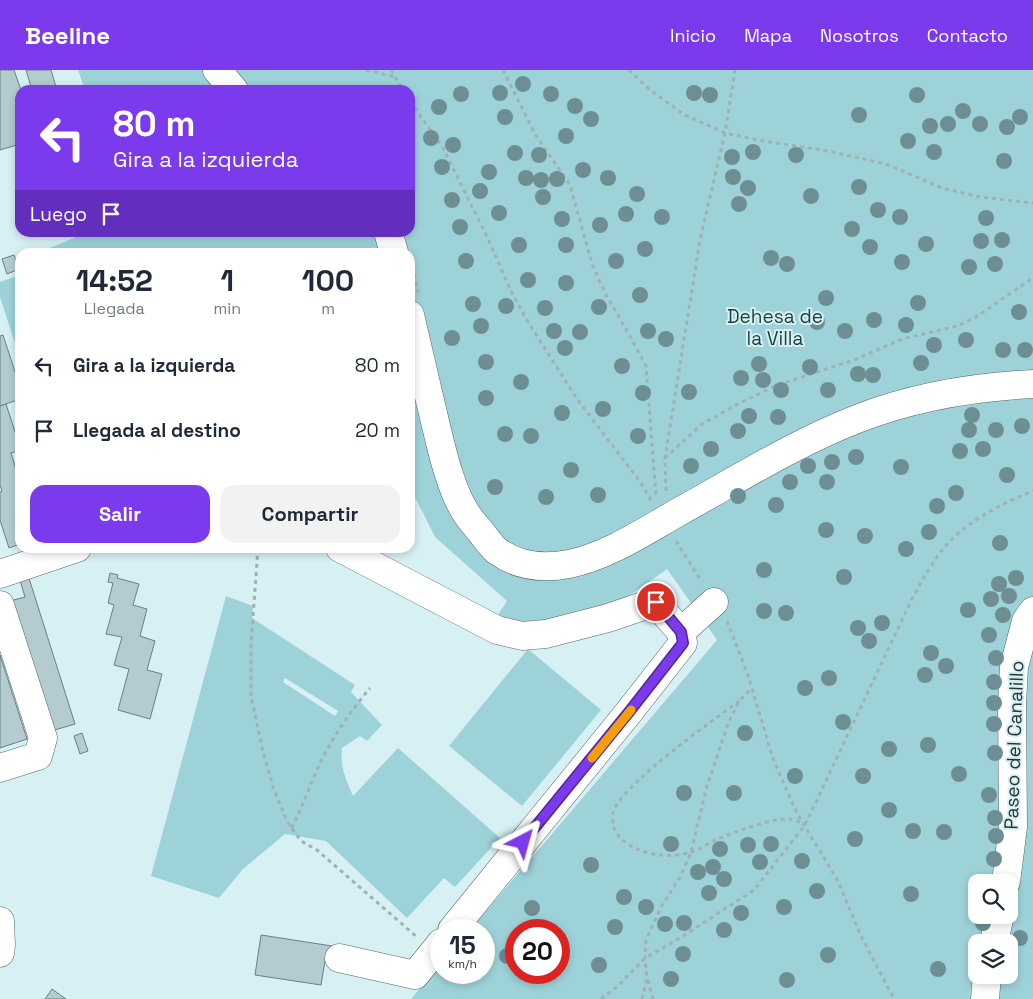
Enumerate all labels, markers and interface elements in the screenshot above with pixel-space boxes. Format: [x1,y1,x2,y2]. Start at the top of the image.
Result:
text: Beeline [25,20,110,51]
text: Inicio [670,24,716,47]
text: Mapa [744,24,792,47]
text: Nosotros [820,24,899,47]
text: Contacto [927,24,1008,47]
text: 80 m [113,102,195,146]
icon: left [30,105,95,170]
text: Gira a la izquierda [113,145,298,173]
icon: arrive [97,200,125,228]
text: Luego [30,202,87,227]
text: 14:52 [76,261,153,300]
text: 1 [221,261,234,300]
text: 100 [302,261,354,300]
text: Llegada [84,298,145,319]
text: min [214,298,241,319]
text: m [321,298,335,319]
park label: Dehesa de la Villa [727,304,823,351]
icon: left [30,352,58,380]
text: Gira a la izquierda [73,353,235,378]
text: 80 m [355,353,400,378]
icon: arrive [30,417,58,445]
text: Llegada al destino [73,418,241,443]
text: 20 m [355,418,400,443]
button: Salir [30,485,210,543]
button: Compartir [220,485,400,543]
pin [635,581,677,623]
icon: arrive [642,588,670,616]
street label: Paseo del Canalillo [999,660,1029,830]
position arrow [496,815,548,867]
map controls [968,874,1018,984]
button: search [968,874,1018,924]
speed limit sign: 20 [505,919,570,984]
text: 15 [449,929,476,961]
button: layers [968,934,1018,984]
text: km/h [448,956,477,972]

